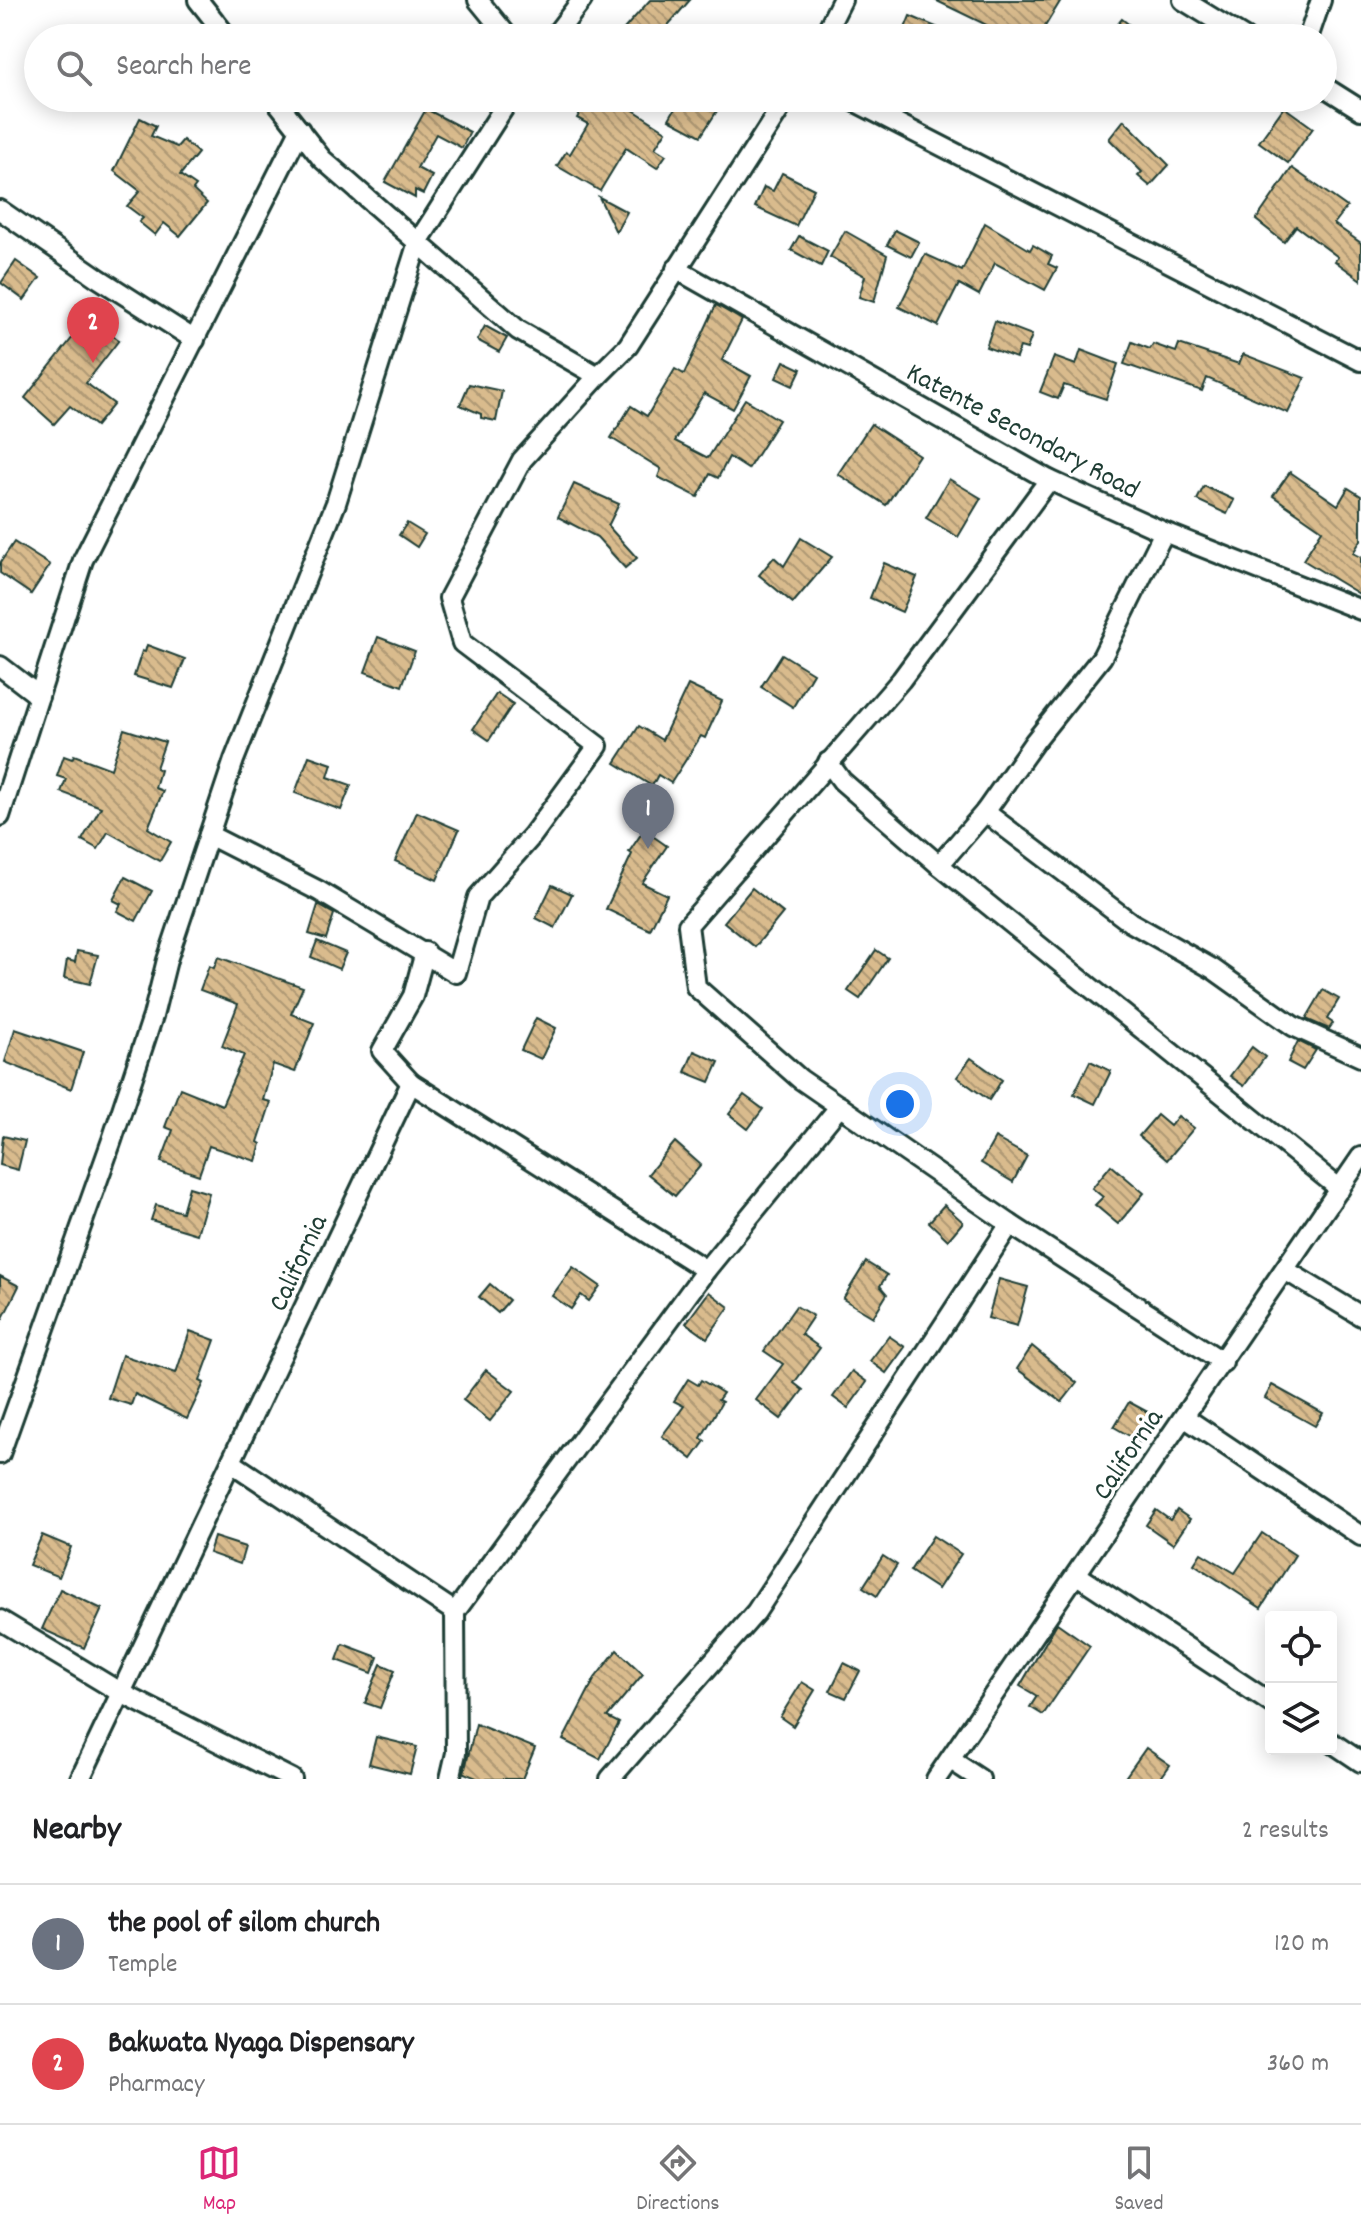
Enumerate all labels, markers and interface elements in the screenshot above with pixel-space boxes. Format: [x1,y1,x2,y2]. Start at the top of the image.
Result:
search box [24,24,1337,112]
icon: search [52,46,96,90]
text: Search here [116,47,252,90]
pin: 2 [67,297,119,363]
street label: Katente Secondary Road [898,355,1145,512]
pin: 1 [622,783,674,849]
your location [880,1084,920,1124]
street label: California [261,1208,341,1319]
street label: California [1085,1401,1176,1510]
map controls [1265,1611,1337,1755]
button: locate [1265,1611,1337,1683]
button: layers [1265,1683,1337,1755]
text: Nearby [32,1807,121,1856]
text: 2 results [1242,1813,1329,1850]
text: the pool of silom church [108,1904,380,1947]
text: 1 [55,1926,61,1963]
text: 120 m [1274,1926,1329,1963]
text: Temple [108,1947,177,1984]
text: Bakwata Nyaga Dispensary [108,2024,414,2067]
text: 2 [52,2046,64,2083]
text: 360 m [1267,2046,1329,2083]
text: Pharmacy [108,2067,205,2104]
tab: Map [197,2141,241,2220]
tab: Directions [636,2141,720,2220]
tab: Saved [1114,2141,1164,2220]

